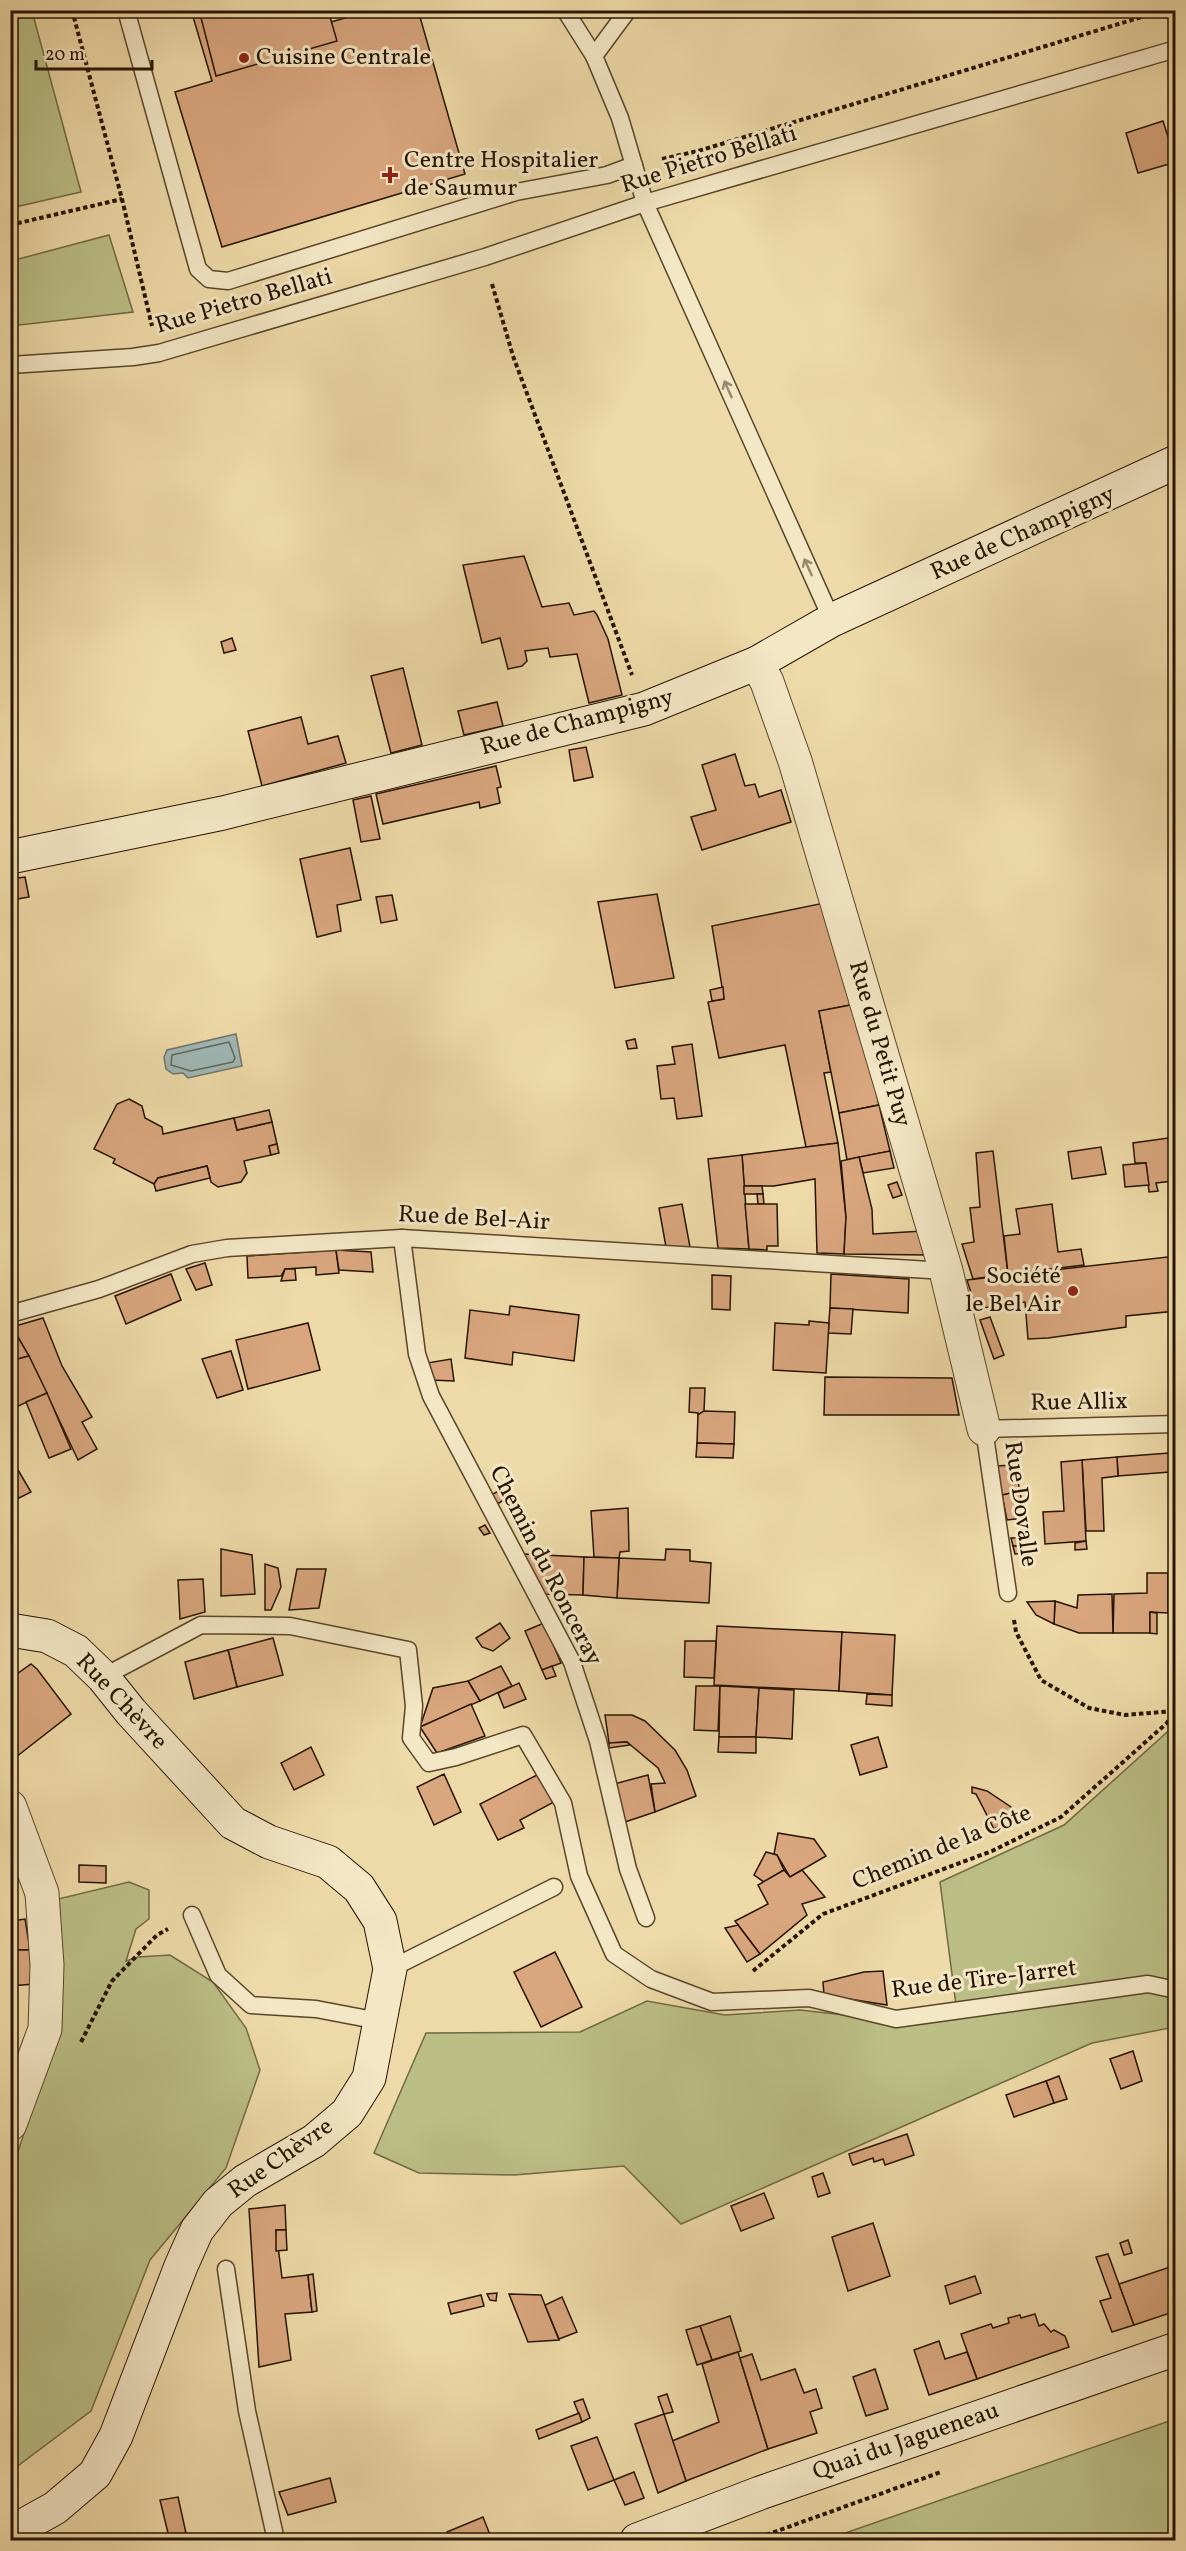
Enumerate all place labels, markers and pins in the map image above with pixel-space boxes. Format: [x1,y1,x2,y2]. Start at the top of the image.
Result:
place label: Cuisine Centrale [256,41,431,75]
marker: Cuisine Centrale [237,51,251,65]
place label: Centre Hospitalier de Saumur [404,144,598,206]
marker: Centre Hospitalier de Saumur [381,166,399,184]
place label: Société le Bel Air [965,1260,1061,1322]
marker: Société le Bel Air [1066,1284,1080,1298]

